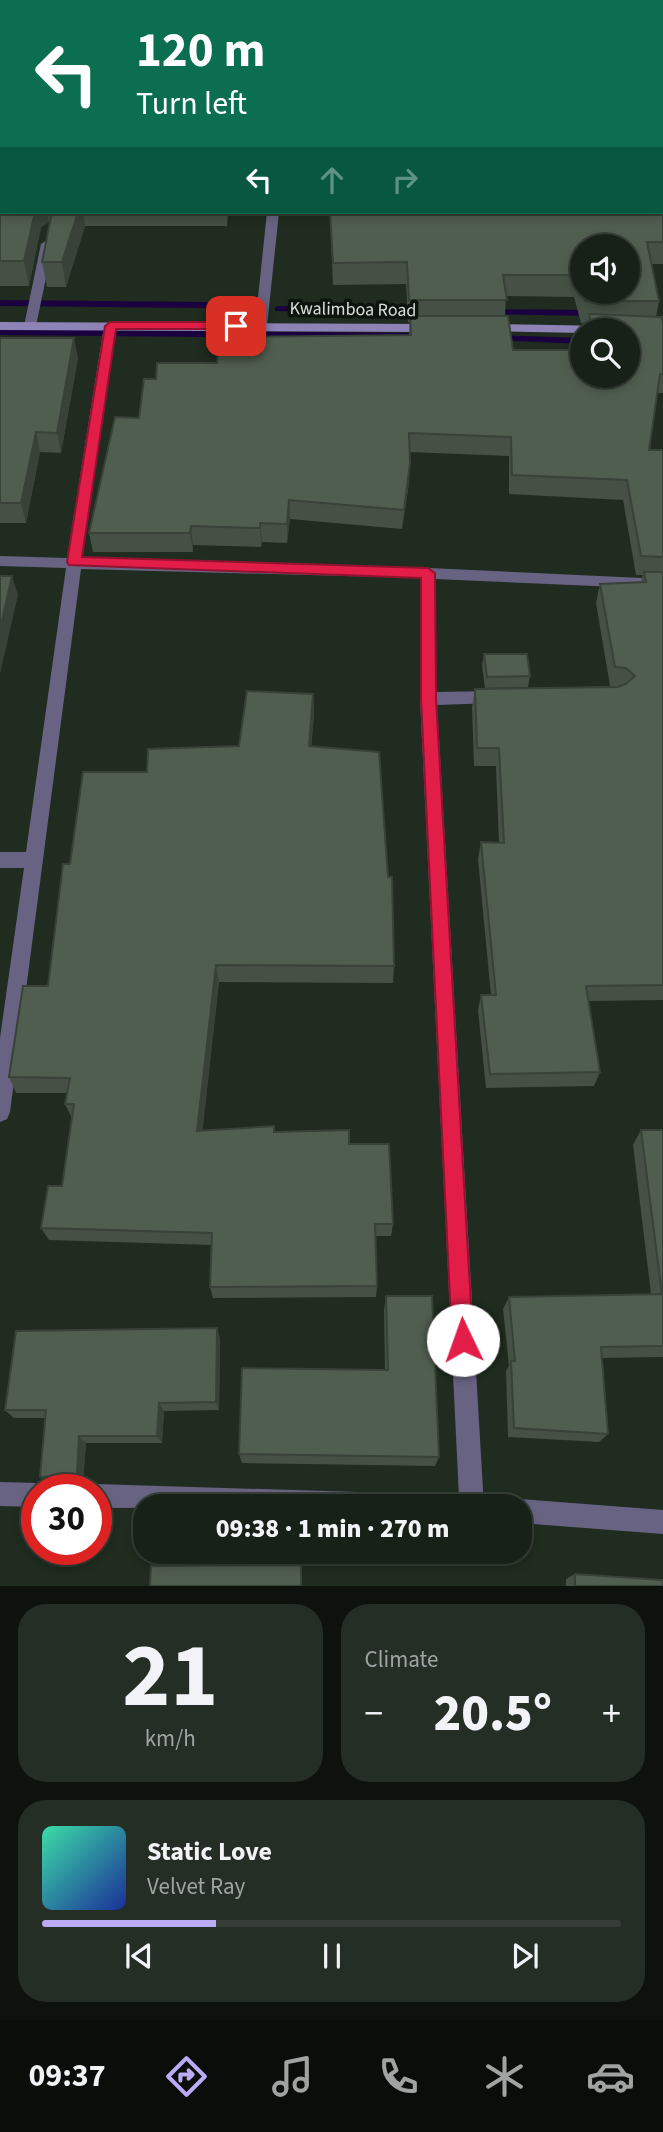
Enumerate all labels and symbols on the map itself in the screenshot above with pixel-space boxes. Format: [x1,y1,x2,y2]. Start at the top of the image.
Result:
pin [206,296,266,356]
street label: Kwalimboa Road [289,296,417,323]
position arrow [426,1303,500,1377]
speed limit sign: 30 [21,1474,112,1565]

